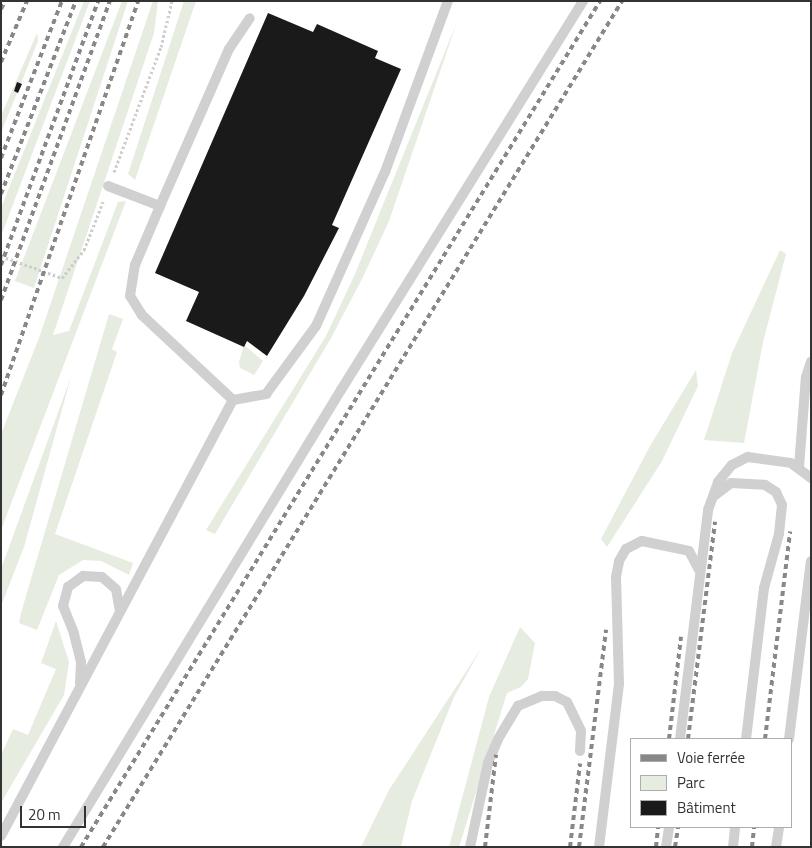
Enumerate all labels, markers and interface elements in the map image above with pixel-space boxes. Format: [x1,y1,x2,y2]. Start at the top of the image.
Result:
legend [630,738,792,828]
text: Voie ferrée [677,746,745,769]
text: Parc [677,771,705,794]
scale bar [22,796,89,828]
text: Bâtiment [677,796,736,819]
text: 20 m [28,803,61,826]

